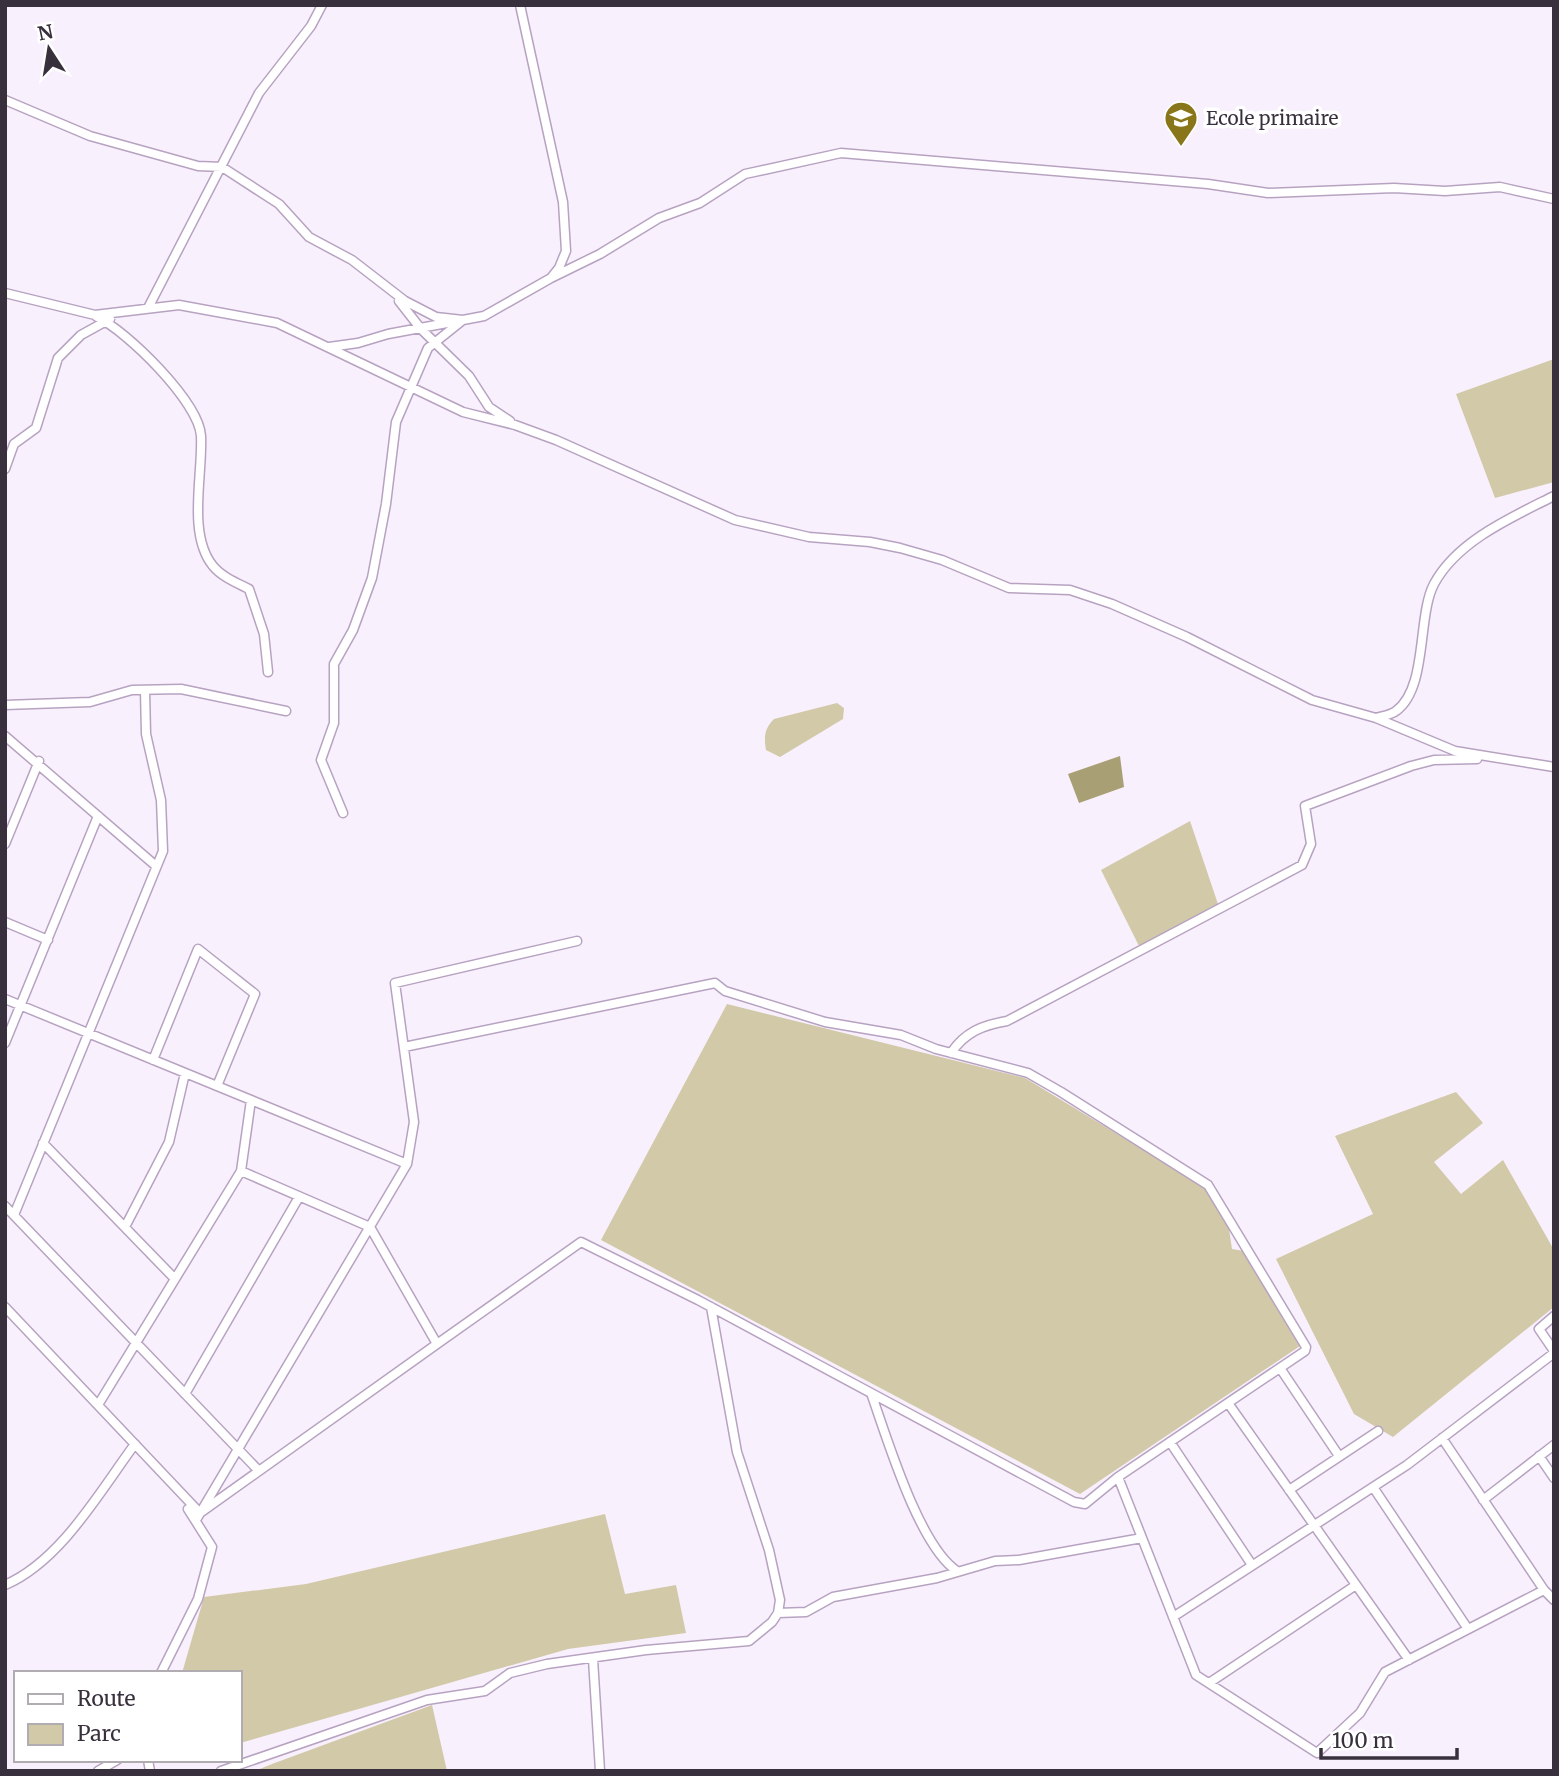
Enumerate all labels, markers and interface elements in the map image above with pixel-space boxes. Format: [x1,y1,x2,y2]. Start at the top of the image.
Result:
north arrow [14,14,84,84]
text: N [36,19,55,46]
school or university icon: Ecole primaire [1162,99,1200,148]
place label: Ecole primaire [1206,106,1339,130]
legend [14,1671,242,1762]
text: Route [77,1685,135,1712]
scale bar [1321,1716,1458,1760]
text: Parc [77,1720,121,1747]
text: 100 m [1332,1727,1394,1754]

